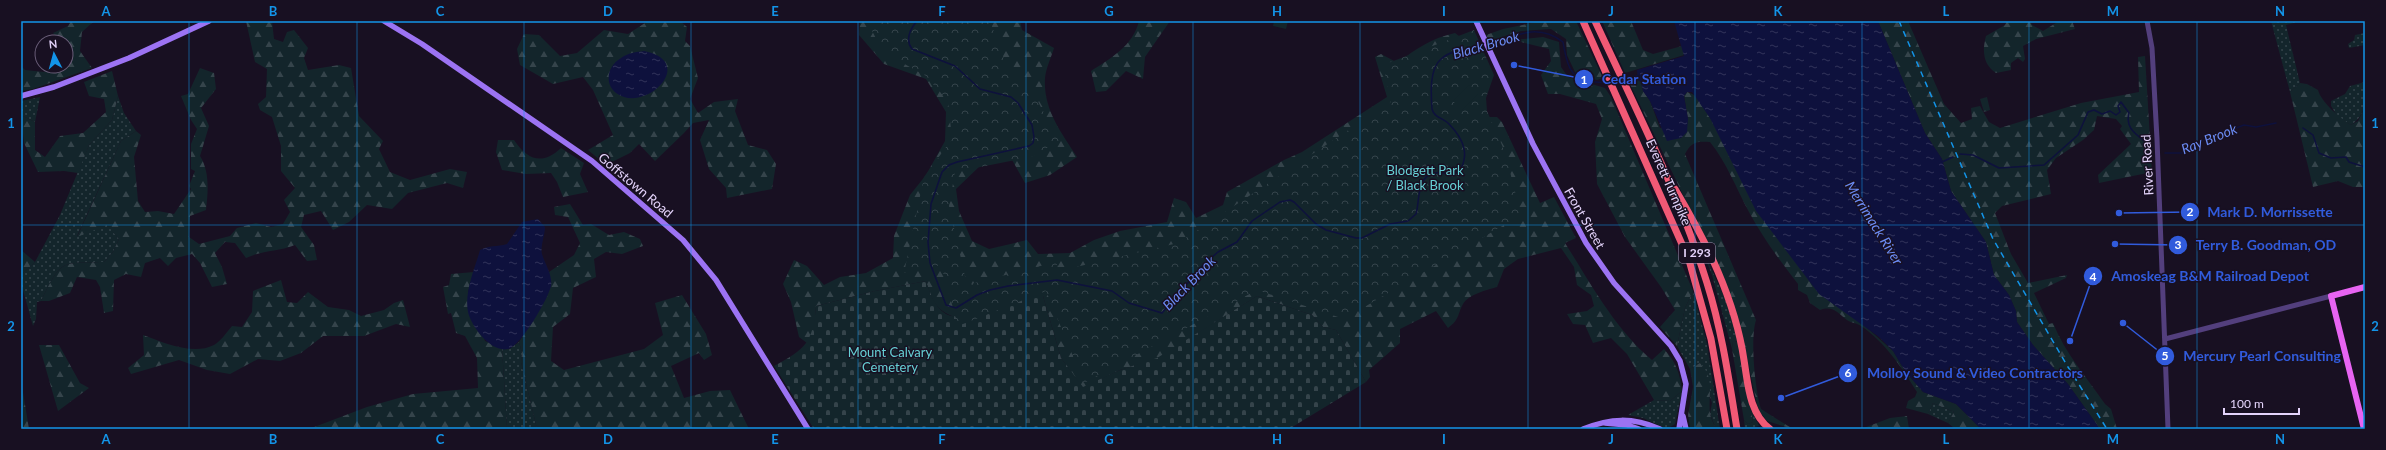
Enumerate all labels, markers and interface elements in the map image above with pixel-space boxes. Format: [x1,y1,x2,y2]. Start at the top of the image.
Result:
text: A [100,3,111,19]
text: B [269,3,278,19]
text: C [436,3,445,19]
text: D [603,3,613,19]
text: E [771,3,779,19]
text: F [938,3,946,19]
text: G [1104,3,1114,19]
text: H [1272,3,1282,19]
text: I [1442,3,1446,19]
text: J [1608,3,1614,19]
text: K [1774,3,1784,19]
text: L [1943,3,1950,19]
text: M [2107,3,2119,19]
text: N [2275,3,2285,19]
water label: Black Brook [1450,27,1522,62]
north arrow [34,34,74,74]
text: N [48,37,58,50]
callout: Cedar Station [1574,66,1695,92]
text: Cedar Station [1602,70,1686,87]
text: 1 [1581,72,1588,87]
text: 1 [7,115,15,131]
text: 1 [2371,115,2379,131]
water label: Ray Brook [2178,120,2240,157]
street label: River Road [2137,134,2157,196]
street label: Everett Turnpike [1643,136,1695,228]
street label: Goffstown Road [595,149,677,221]
park label: Blodgett Park / Black Brook [1386,162,1464,193]
water label: Merrimack River [1842,178,1907,268]
street label: Front Street [1561,185,1609,252]
callout: Mark D. Morrissette [2180,199,2341,225]
text: Mark D. Morrissette [2207,203,2333,220]
text: 2 [2187,204,2194,219]
callout: Terry B. Goodman, OD [2168,232,2345,258]
text: Terry B. Goodman, OD [2196,236,2337,253]
text: 3 [2175,237,2182,252]
road number: I 293 [1679,243,1715,263]
water label: Black Brook [1159,252,1219,313]
callout: Amoskeag B&M Railroad Depot [2083,263,2317,289]
text: Amoskeag B&M Railroad Depot [2110,267,2310,284]
text: 4 [2090,269,2097,284]
text: 2 [7,318,15,334]
text: 2 [2371,318,2379,334]
callout: Mercury Pearl Consulting [2155,343,2349,369]
park label: Mount Calvary Cemetery [848,344,932,375]
text: Mercury Pearl Consulting [2183,347,2341,364]
text: 5 [2162,348,2169,363]
callout: Molloy Sound & Video Contractors [1838,360,2091,386]
text: Molloy Sound & Video Contractors [1867,364,2083,381]
text: 6 [1845,365,1852,380]
scale bar [2224,390,2299,416]
text: 100 m [2230,396,2264,411]
text: A [100,431,111,447]
text: B [269,431,278,447]
text: C [436,431,445,447]
text: D [603,431,613,447]
text: E [771,431,779,447]
text: F [938,431,946,447]
text: G [1104,431,1114,447]
text: H [1272,431,1282,447]
text: I [1442,431,1446,447]
text: J [1608,431,1614,447]
text: K [1774,431,1784,447]
text: L [1943,431,1950,447]
text: M [2107,431,2119,447]
text: N [2275,431,2285,447]

